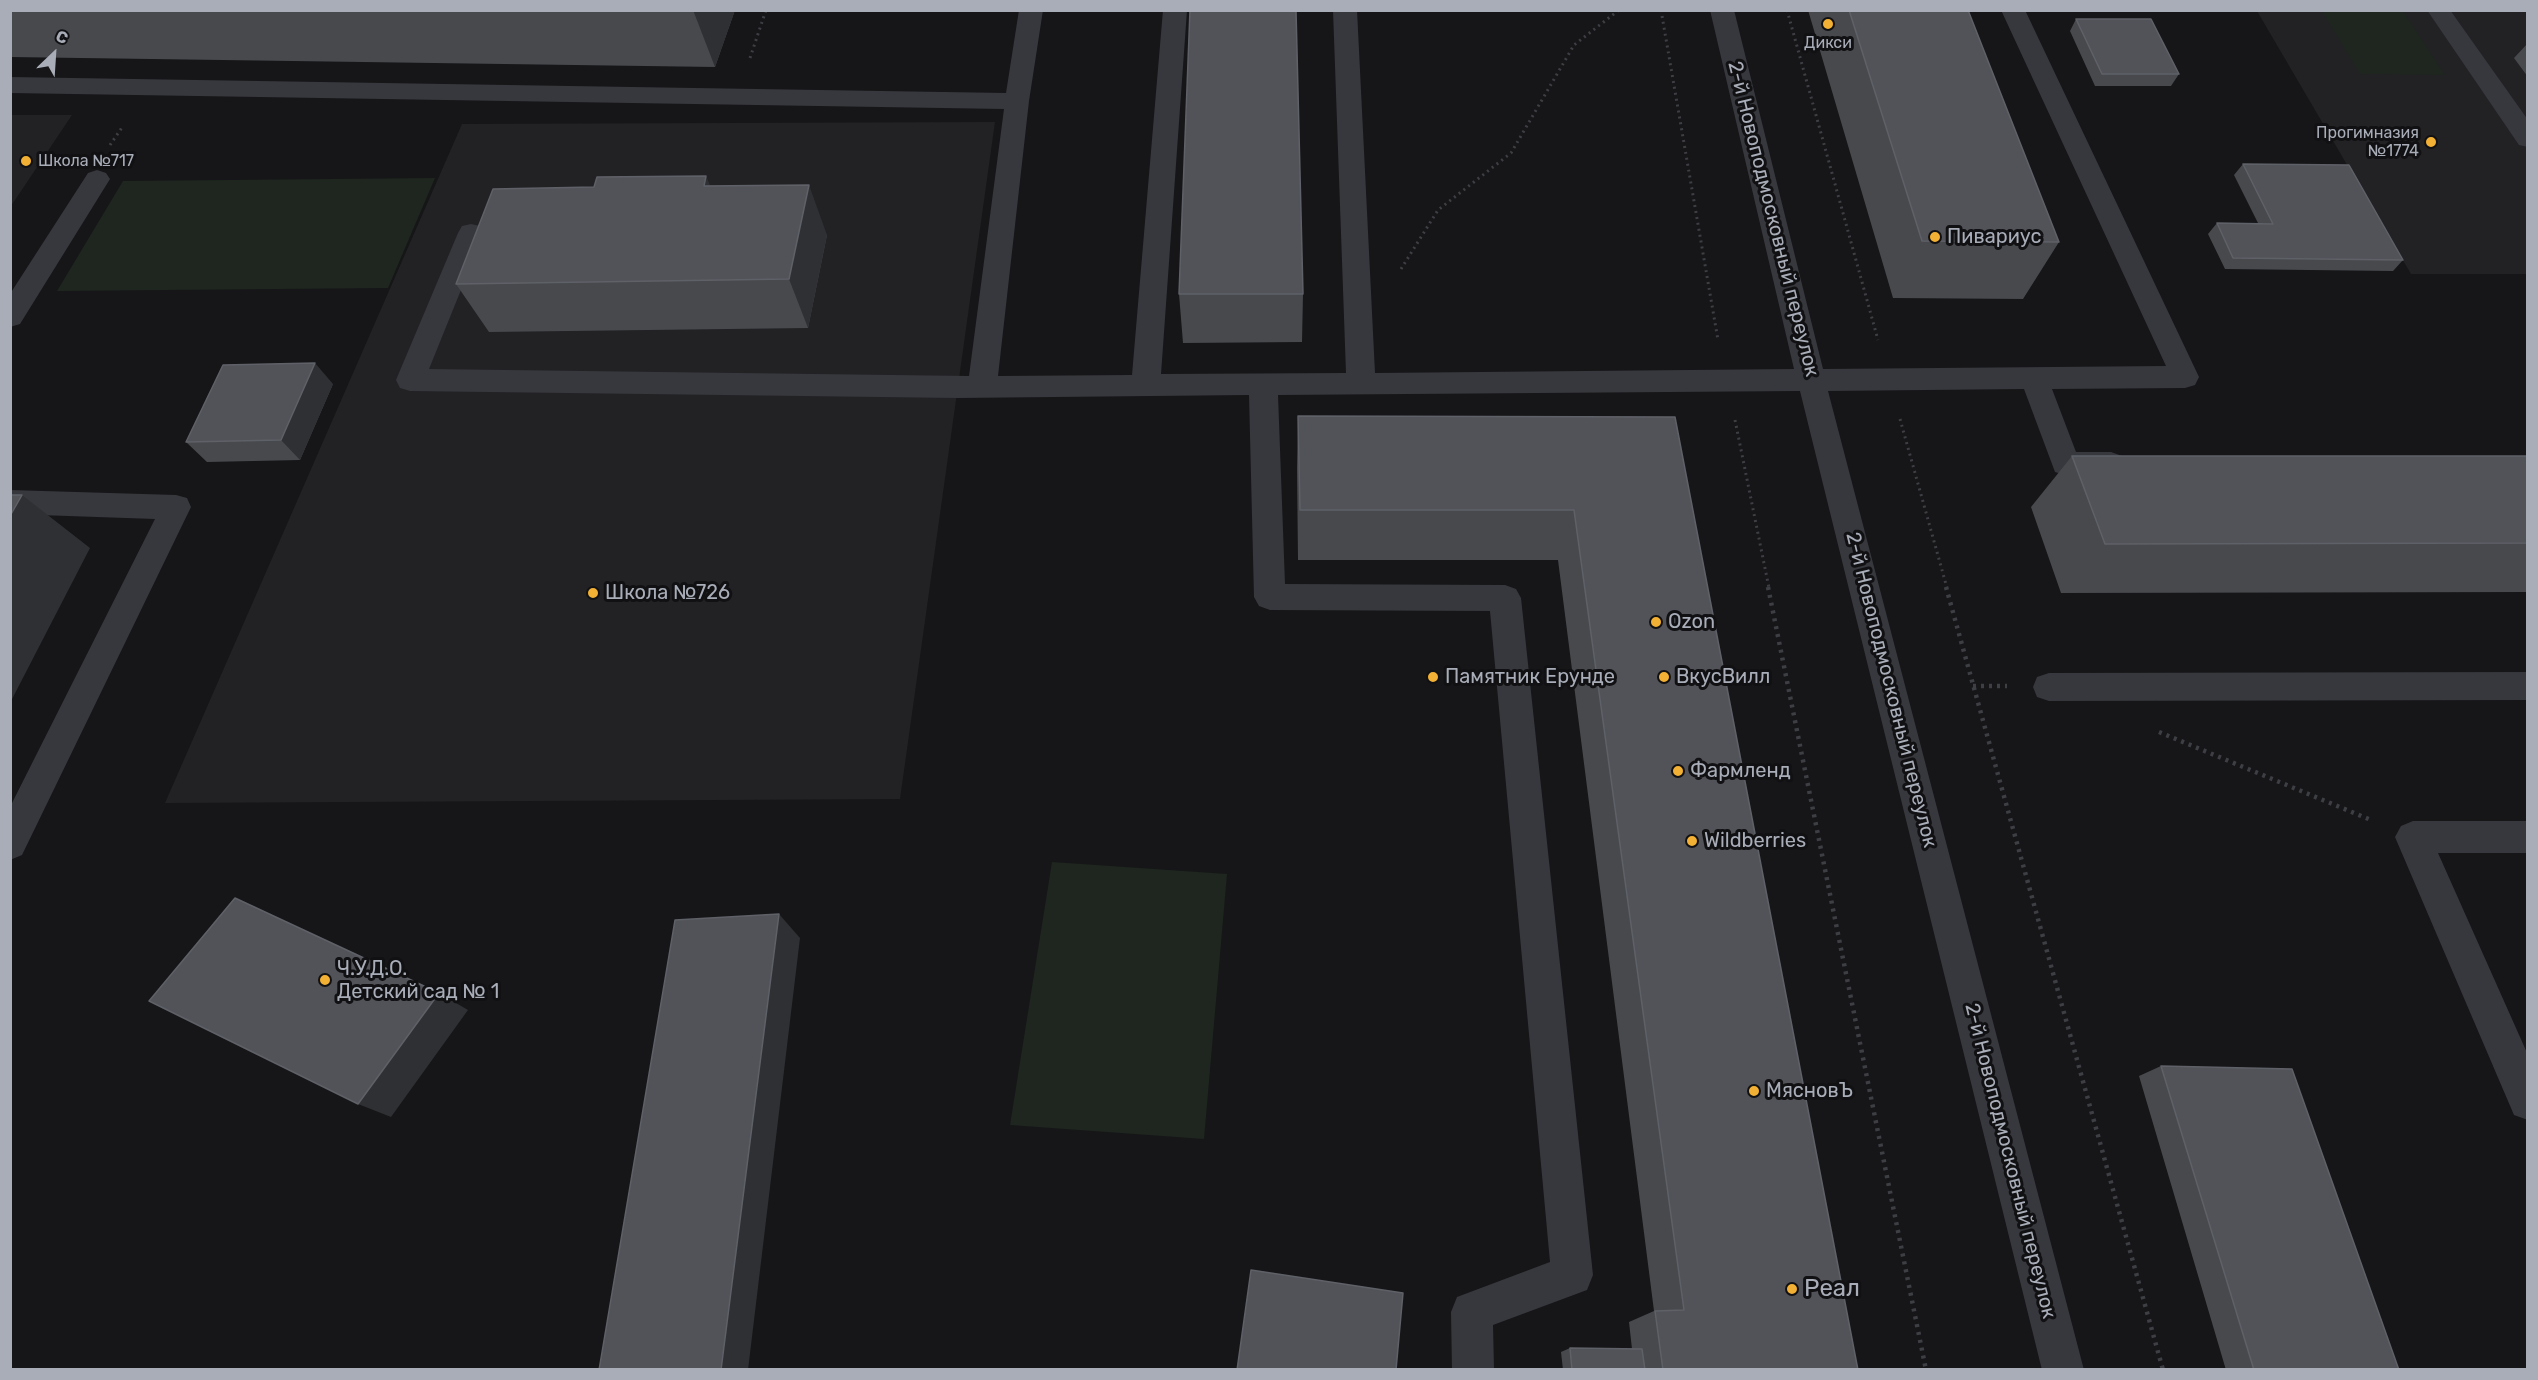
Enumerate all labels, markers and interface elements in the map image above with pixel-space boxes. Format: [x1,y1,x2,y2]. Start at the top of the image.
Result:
marker: Дикси [1821,17,1835,31]
north arrow [24,24,84,84]
text: С [53,26,71,48]
place label: Дикси [1804,33,1852,53]
street label: 2-й Новоподмосковный переулок [1722,59,1824,379]
place label: Прогимназия №1774 [2316,123,2419,161]
marker: Прогимназия №1774 [2424,135,2438,149]
place label: Школа №717 [38,151,134,171]
marker: Школа №717 [19,154,33,168]
place label: Пивариус [1947,225,2041,249]
marker: Пивариус [1928,230,1942,244]
street label: 2-й Новоподмосковный переулок [1840,530,1942,850]
place label: Школа №726 [605,581,730,605]
marker: Школа №726 [586,586,600,600]
place label: Ozon [1668,610,1715,634]
marker: Ozon [1649,615,1663,629]
place label: Памятник Ерунде [1445,665,1615,689]
place label: ВкусВилл [1676,665,1770,689]
marker: Памятник Ерунде [1426,670,1440,684]
marker: ВкусВилл [1657,670,1671,684]
place label: Фармленд [1690,759,1791,783]
marker: Фармленд [1671,764,1685,778]
place label: Wildberries [1704,829,1806,853]
marker: Wildberries [1685,834,1699,848]
place label: Ч.У.Д.О. Детский сад № 1 [337,957,499,1004]
marker: Ч.У.Д.О. Детский сад № 1 [318,973,332,987]
street label: 2-й Новоподмосковный переулок [1959,1001,2061,1321]
place label: МясновЪ [1766,1079,1853,1103]
marker: МясновЪ [1747,1084,1761,1098]
place label: Реал [1804,1275,1860,1303]
marker: Реал [1785,1282,1799,1296]

